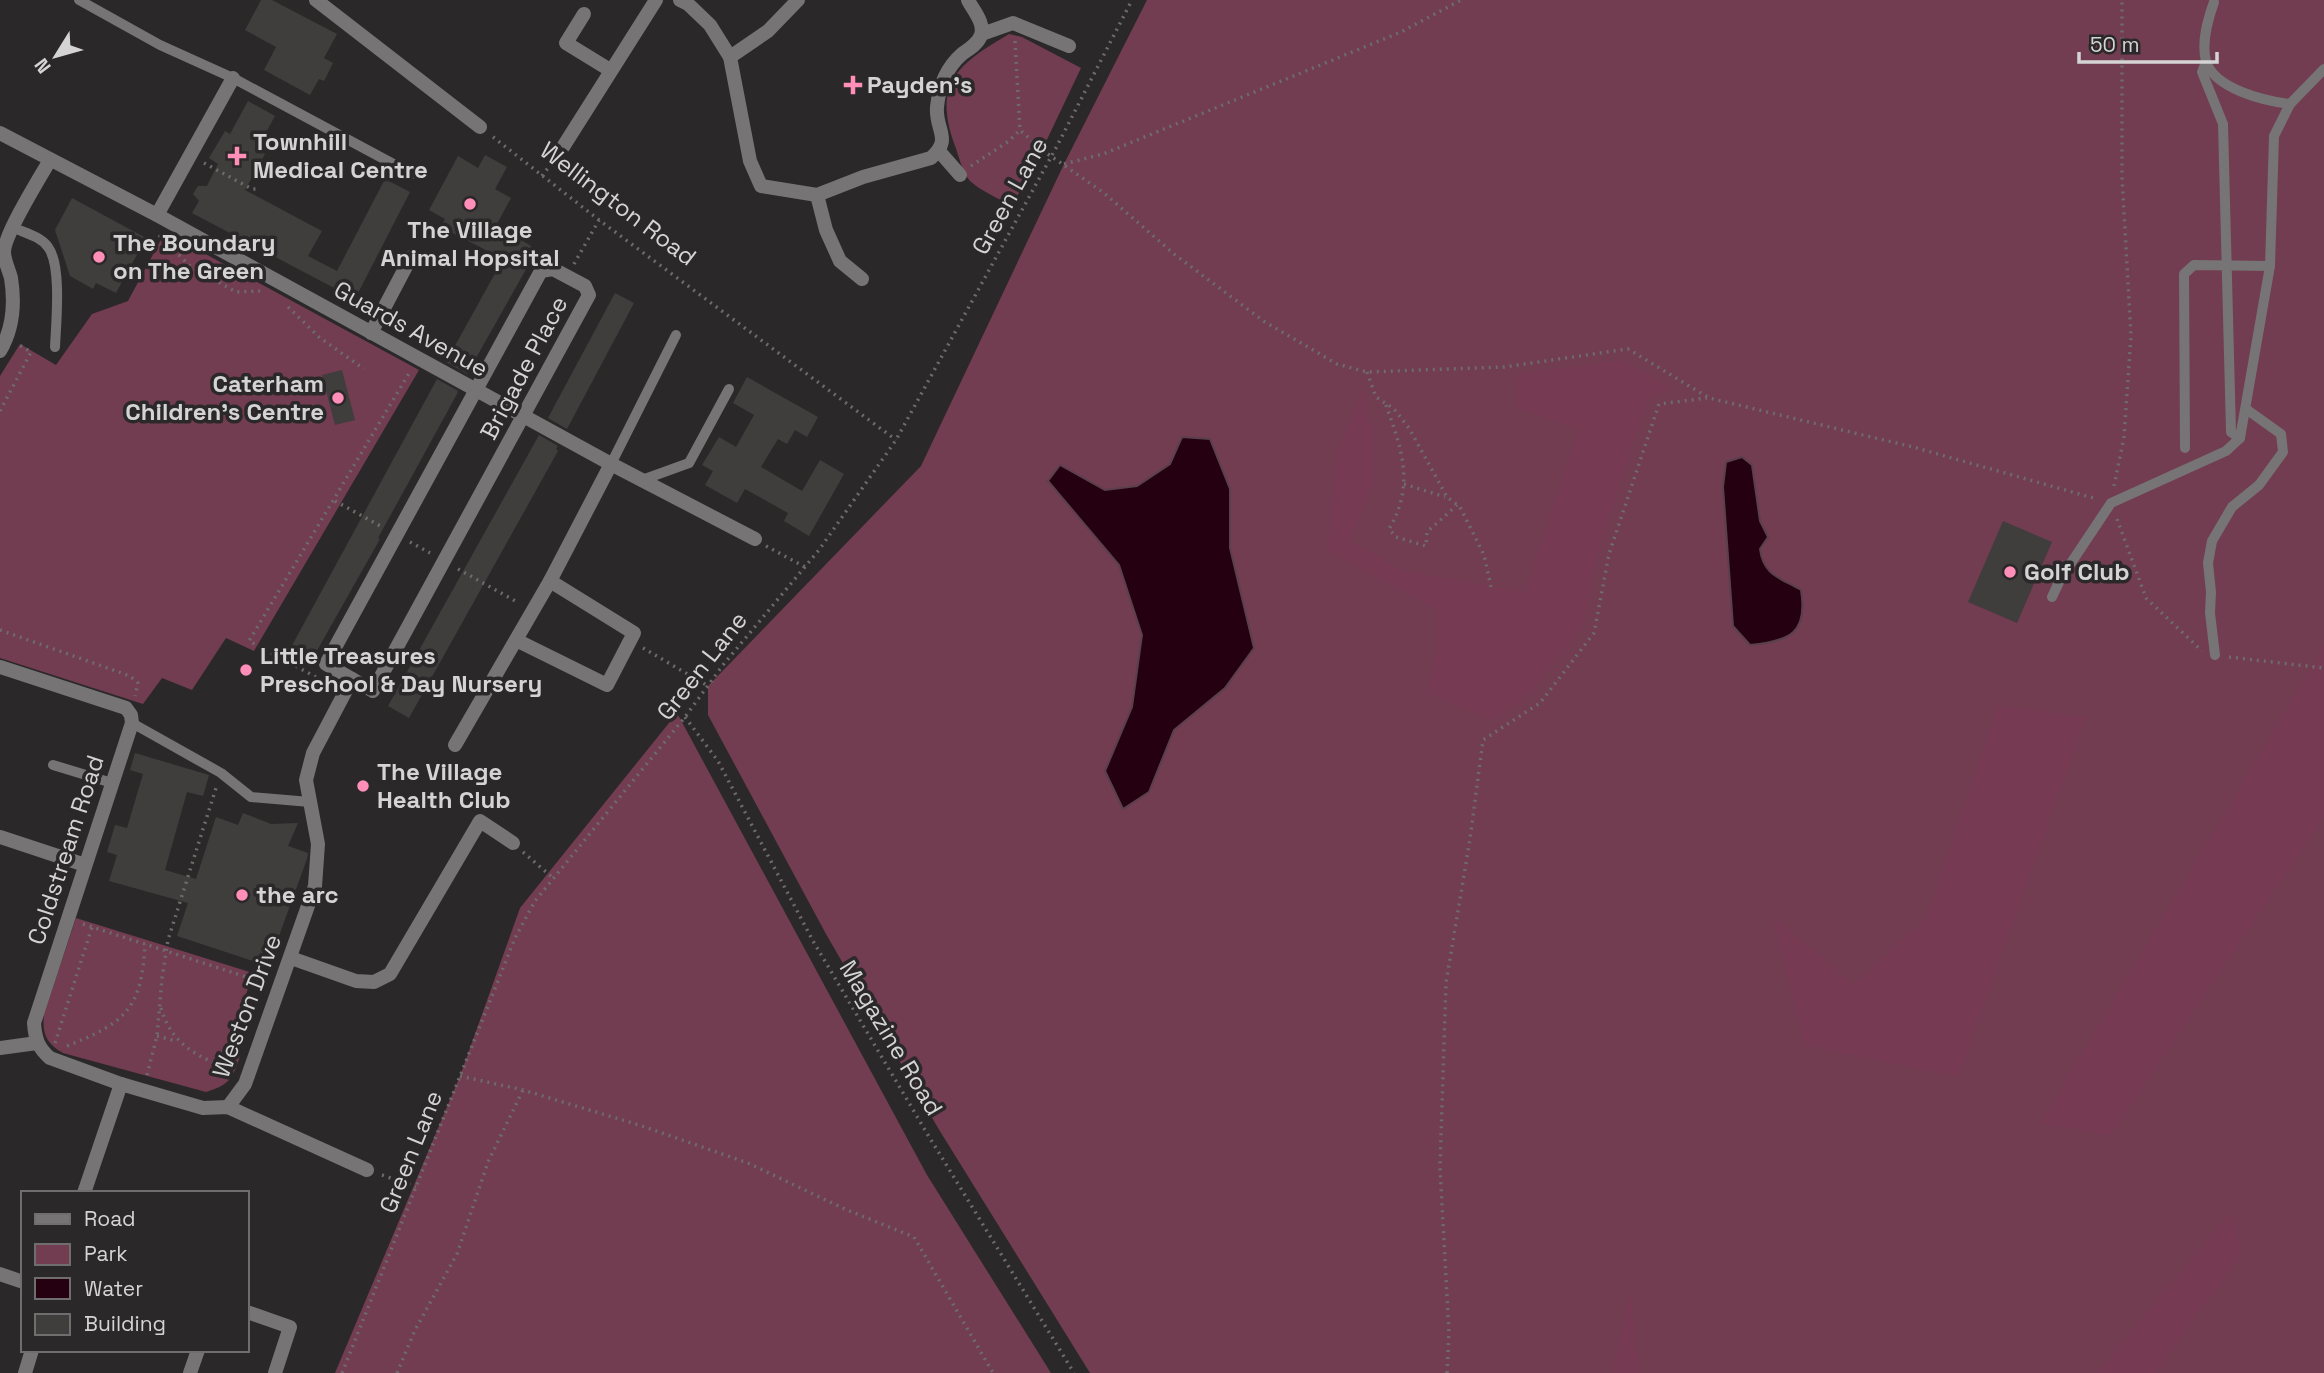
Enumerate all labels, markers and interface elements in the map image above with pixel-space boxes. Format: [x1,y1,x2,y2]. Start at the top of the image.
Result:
north arrow [21,21,91,91]
scale bar [2079,21,2217,65]
text: 50 m [2090,31,2140,58]
text: N [29,53,57,79]
place label: Payden's [867,69,972,100]
marker: Payden's [845,77,861,93]
place label: Townhill Medical Centre [253,126,428,185]
street label: Green Lane [965,132,1055,260]
street label: Wellington Road [534,135,703,273]
marker: Townhill Medical Centre [227,146,247,166]
marker: The Village Animal Hopsital [462,196,478,212]
place label: The Village Animal Hopsital [380,214,560,273]
place label: The Boundary on The Green [113,227,276,286]
marker: The Boundary on The Green [91,249,107,265]
street label: Guards Avenue [329,273,494,384]
street label: Brigade Place [473,291,574,445]
place label: Caterham Children's Centre [125,368,324,427]
marker: Caterham Children's Centre [330,390,346,406]
place label: Golf Club [2024,556,2129,587]
marker: Golf Club [2002,564,2018,580]
street label: Green Lane [650,605,754,726]
place label: Little Treasures Preschool & Day Nursery [260,640,542,699]
marker: Little Treasures Preschool & Day Nursery [238,662,254,678]
street label: Coldstream Road [20,751,111,948]
place label: The Village Health Club [377,756,511,815]
marker: The Village Health Club [355,778,371,794]
place label: the arc [256,879,339,910]
marker: the arc [234,887,250,903]
street label: Weston Drive [205,930,288,1082]
street label: Magazine Road [833,954,950,1121]
street label: Green Lane [372,1086,449,1218]
legend [21,1191,248,1352]
text: Road [84,1205,136,1232]
text: Park [84,1240,128,1267]
text: Water [84,1275,143,1302]
text: Building [84,1310,166,1337]

